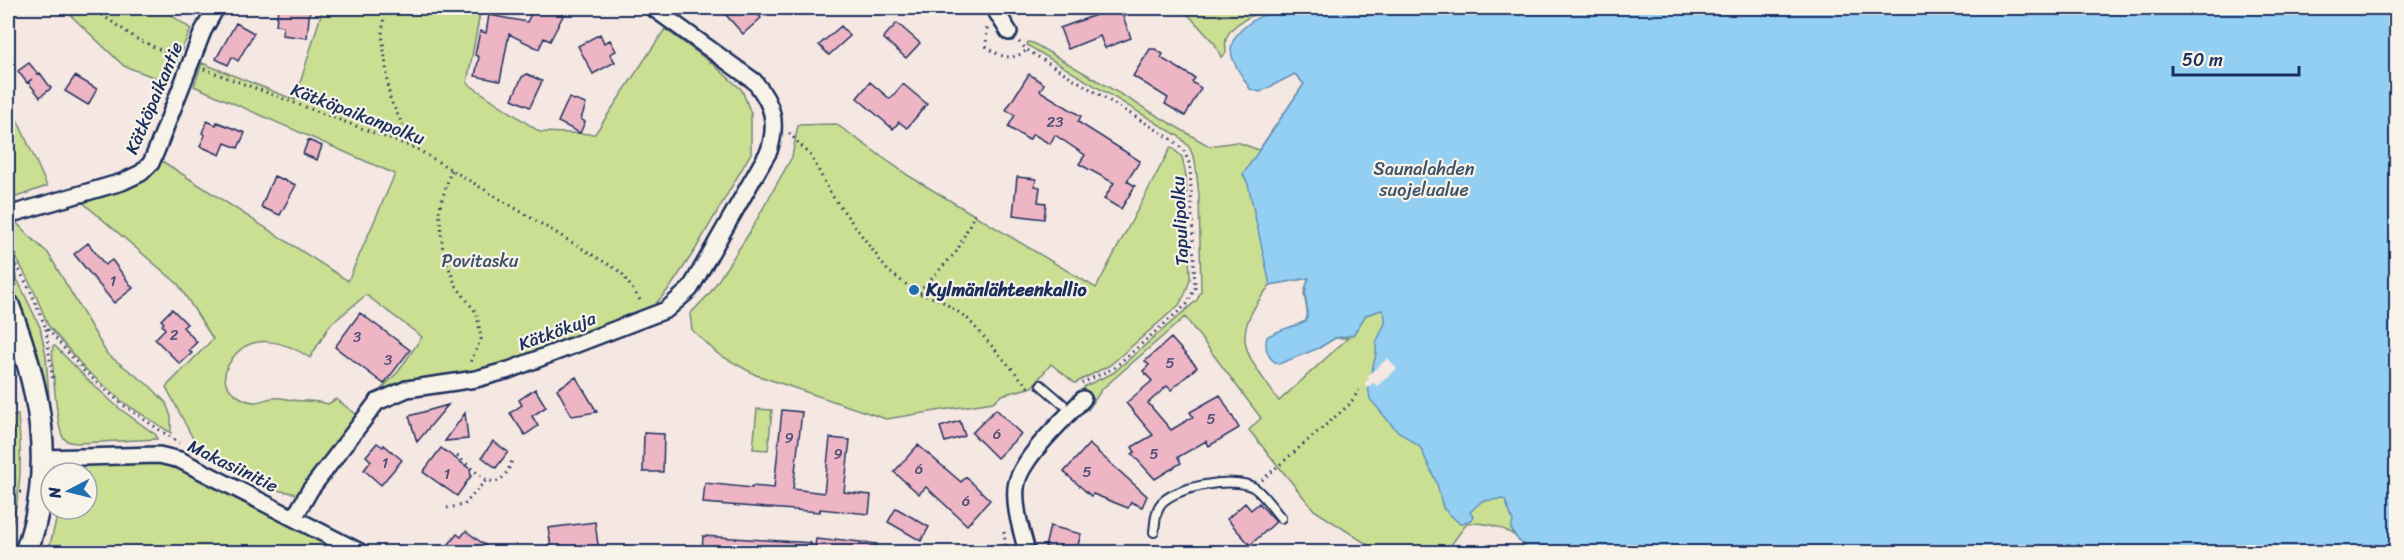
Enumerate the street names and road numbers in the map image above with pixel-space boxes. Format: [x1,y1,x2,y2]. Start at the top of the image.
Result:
street label: Kätköpaikantie [116,37,192,159]
street label: Kätköpaikanpolku [286,74,430,154]
street label: Tapulipolku [1162,175,1198,267]
street label: Kätkökuja [514,302,601,360]
street label: Makasiinitie [182,430,284,502]

